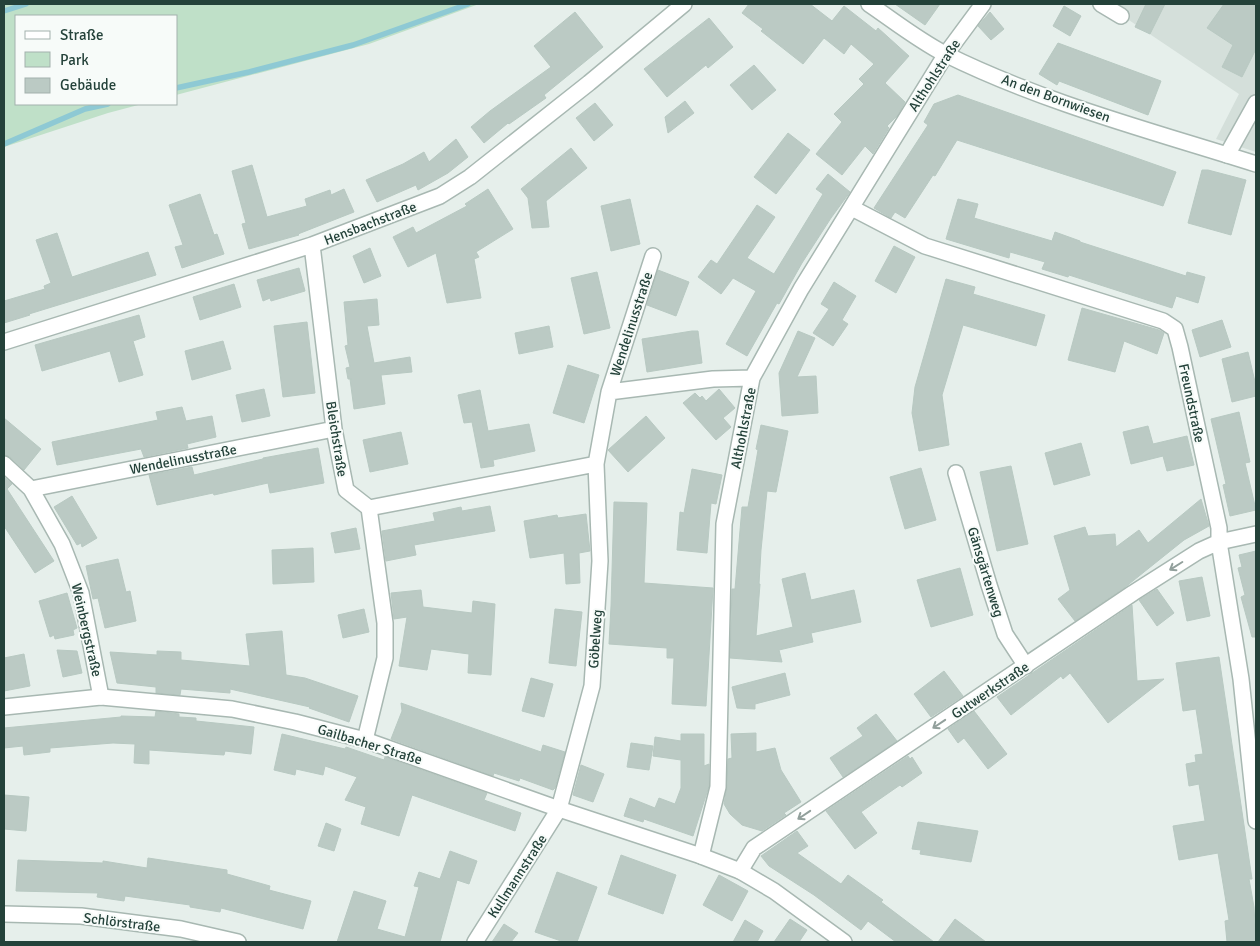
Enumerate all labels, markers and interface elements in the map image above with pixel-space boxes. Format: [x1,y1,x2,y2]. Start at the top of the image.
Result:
legend [15,15,178,105]
text: Straße [60,26,104,44]
street label: Althohlstraße [905,36,964,115]
text: Park [60,51,89,69]
street label: An den Bornwiesen [999,71,1113,126]
text: Gebäude [60,76,116,94]
street label: Hensbachstraße [321,198,419,249]
street label: Wendelinusstraße [607,270,656,378]
street label: Freundstraße [1175,362,1208,444]
street label: Althohlstraße [727,386,760,470]
street label: Bleichstraße [322,400,351,478]
street label: Wendelinusstraße [128,441,238,478]
street label: Gänsgärtenweg [964,525,1007,619]
one-way arrow [1169,560,1183,571]
street label: Weinbergstraße [67,582,106,679]
street label: Göbelweg [585,609,606,669]
street label: Gutwerkstraße [948,658,1032,723]
one-way arrow [932,719,946,729]
street label: Gailbacher Straße [315,720,424,768]
one-way arrow [797,809,811,820]
street label: Kullmannstraße [484,831,551,921]
street label: Schlörstraße [83,909,161,936]

